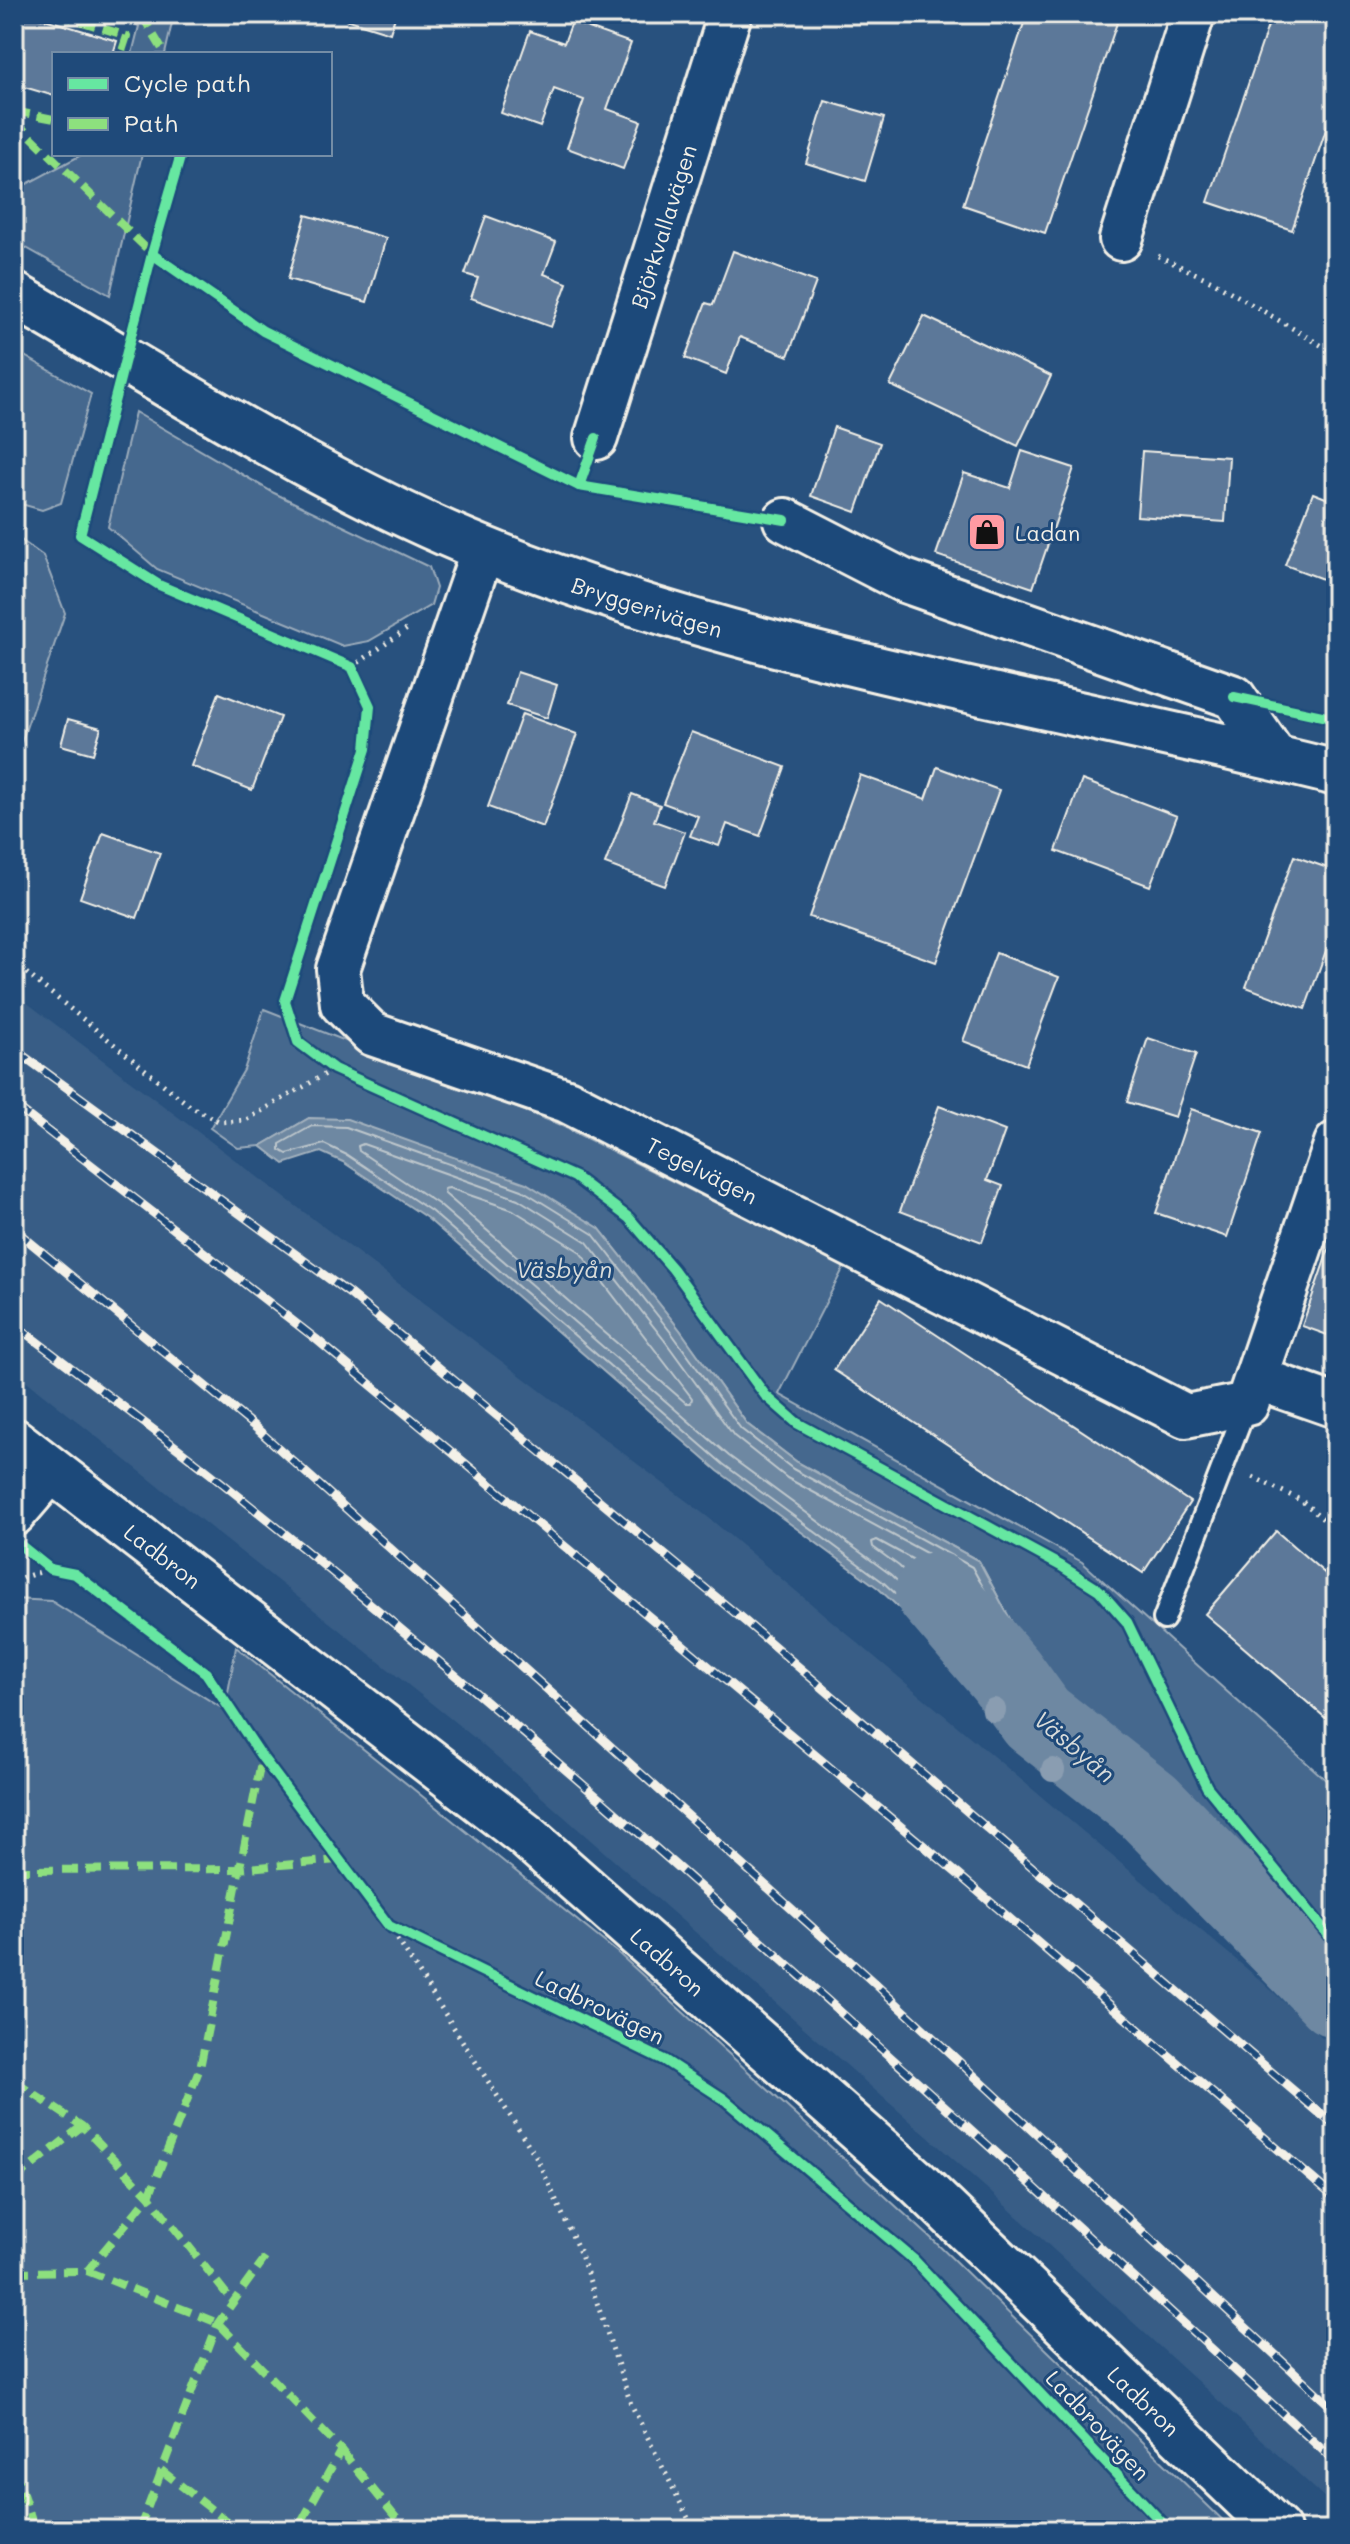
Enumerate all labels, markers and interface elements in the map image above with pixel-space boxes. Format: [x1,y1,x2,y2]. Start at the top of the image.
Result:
legend [52,52,332,156]
text: Cycle path [124,67,250,98]
text: Path [124,107,178,138]
street label: Björkvallavägen [623,141,702,312]
shop icon: Ladan [966,511,1008,553]
place label: Ladan [1015,518,1080,547]
street label: Bryggerivägen [568,569,726,643]
street label: Tegelvägen [642,1130,763,1210]
water label: Väsbyån [516,1253,612,1284]
street label: Ladbron [119,1517,207,1595]
water label: Väsbyån [1028,1703,1122,1789]
street label: Ladbron [625,1921,711,2002]
street label: Ladbrovägen [531,1963,669,2051]
street label: Ladbron [1102,2359,1186,2442]
street label: Ladbrovägen [1040,2364,1156,2486]

